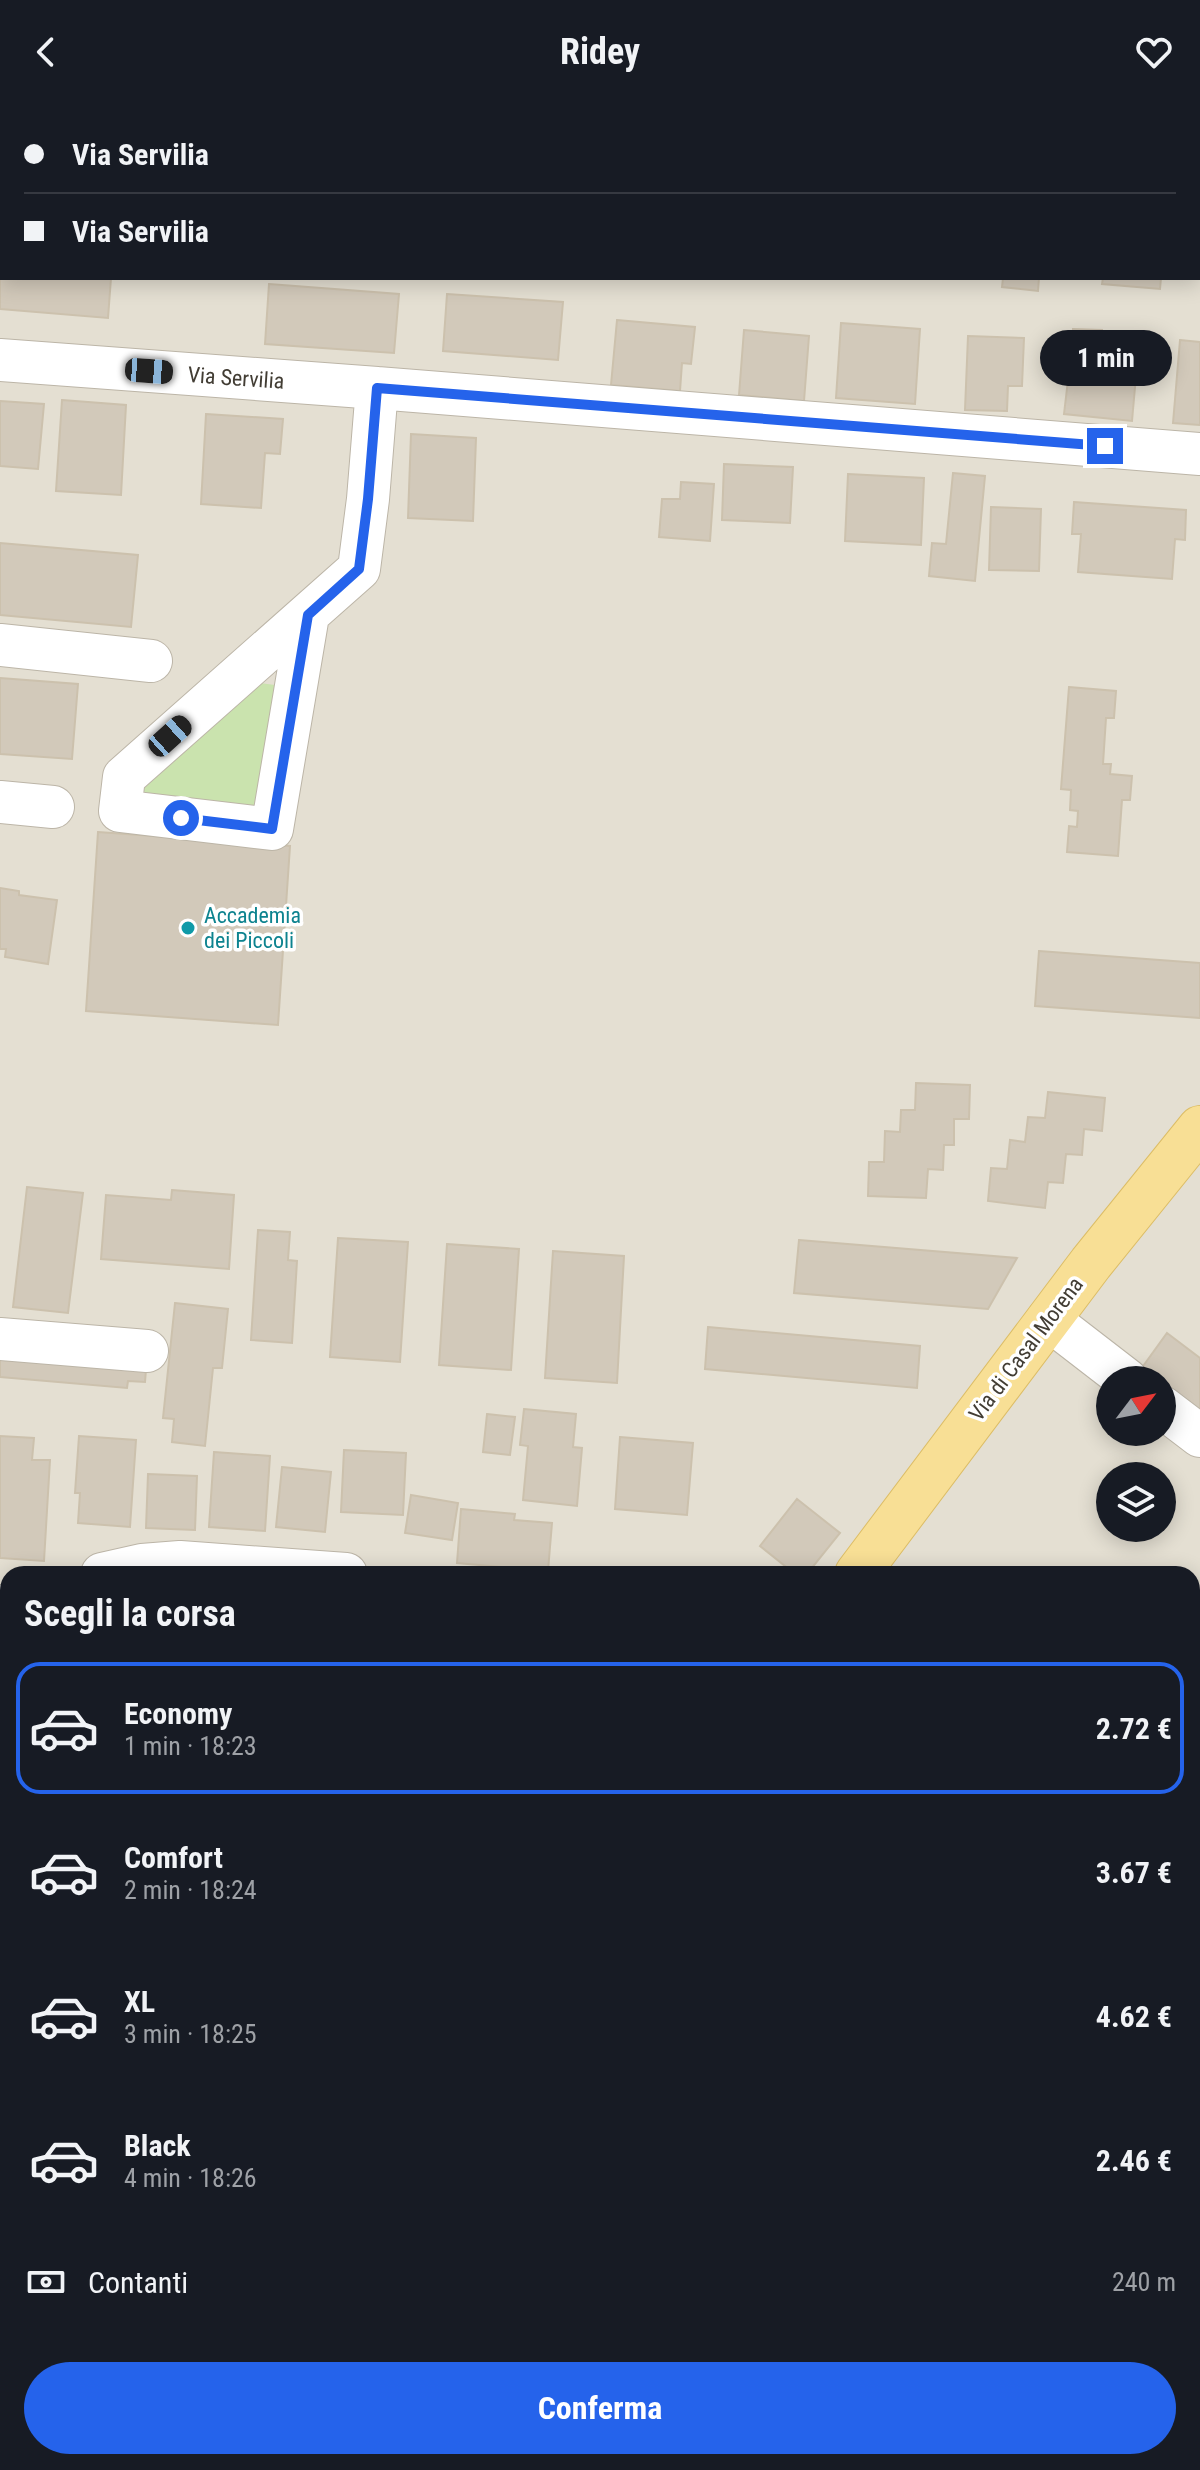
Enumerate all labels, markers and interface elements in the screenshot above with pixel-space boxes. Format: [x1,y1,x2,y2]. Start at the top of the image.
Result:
icon: back [24,30,68,74]
icon: heart [1132,30,1176,74]
text: Ridey [560,31,640,73]
text: Via Servilia [72,137,209,172]
text: Via Servilia [72,214,209,249]
callout: 1 min [1039,330,1171,386]
text: 1 min [1077,343,1135,373]
car [124,357,174,385]
street label: Via Servilia [187,362,285,394]
route end [1087,428,1123,464]
car [144,711,196,761]
route start [163,800,199,836]
place label: Accademia dei Piccoli [204,903,301,953]
marker: Accademia dei Piccoli [179,919,197,937]
street label: Via di Casal Morena [964,1272,1088,1426]
north arrow [1096,1366,1176,1446]
map controls [1096,1366,1176,1542]
button: layers [1096,1462,1176,1542]
text: Scegli la corsa [24,1593,236,1635]
icon: car [28,1692,100,1764]
text: Economy [124,1696,232,1731]
text: 2.72 € [1096,1711,1172,1746]
text: 1 min · 18:23 [124,1731,257,1761]
icon: car [28,1836,100,1908]
text: Comfort [124,1840,223,1875]
text: 3.67 € [1096,1855,1172,1890]
text: 2 min · 18:24 [124,1875,257,1905]
icon: car [28,1980,100,2052]
text: XL [124,1984,155,2019]
text: 4.62 € [1096,1999,1172,2034]
text: 3 min · 18:25 [124,2019,257,2049]
icon: car [28,2124,100,2196]
text: Black [124,2128,191,2163]
text: 2.46 € [1096,2143,1172,2178]
text: 4 min · 18:26 [124,2163,257,2193]
icon: cash [24,2260,68,2304]
text: Contanti [88,2265,188,2300]
text: 240 m [1112,2267,1176,2297]
button: Conferma [24,2362,1176,2454]

